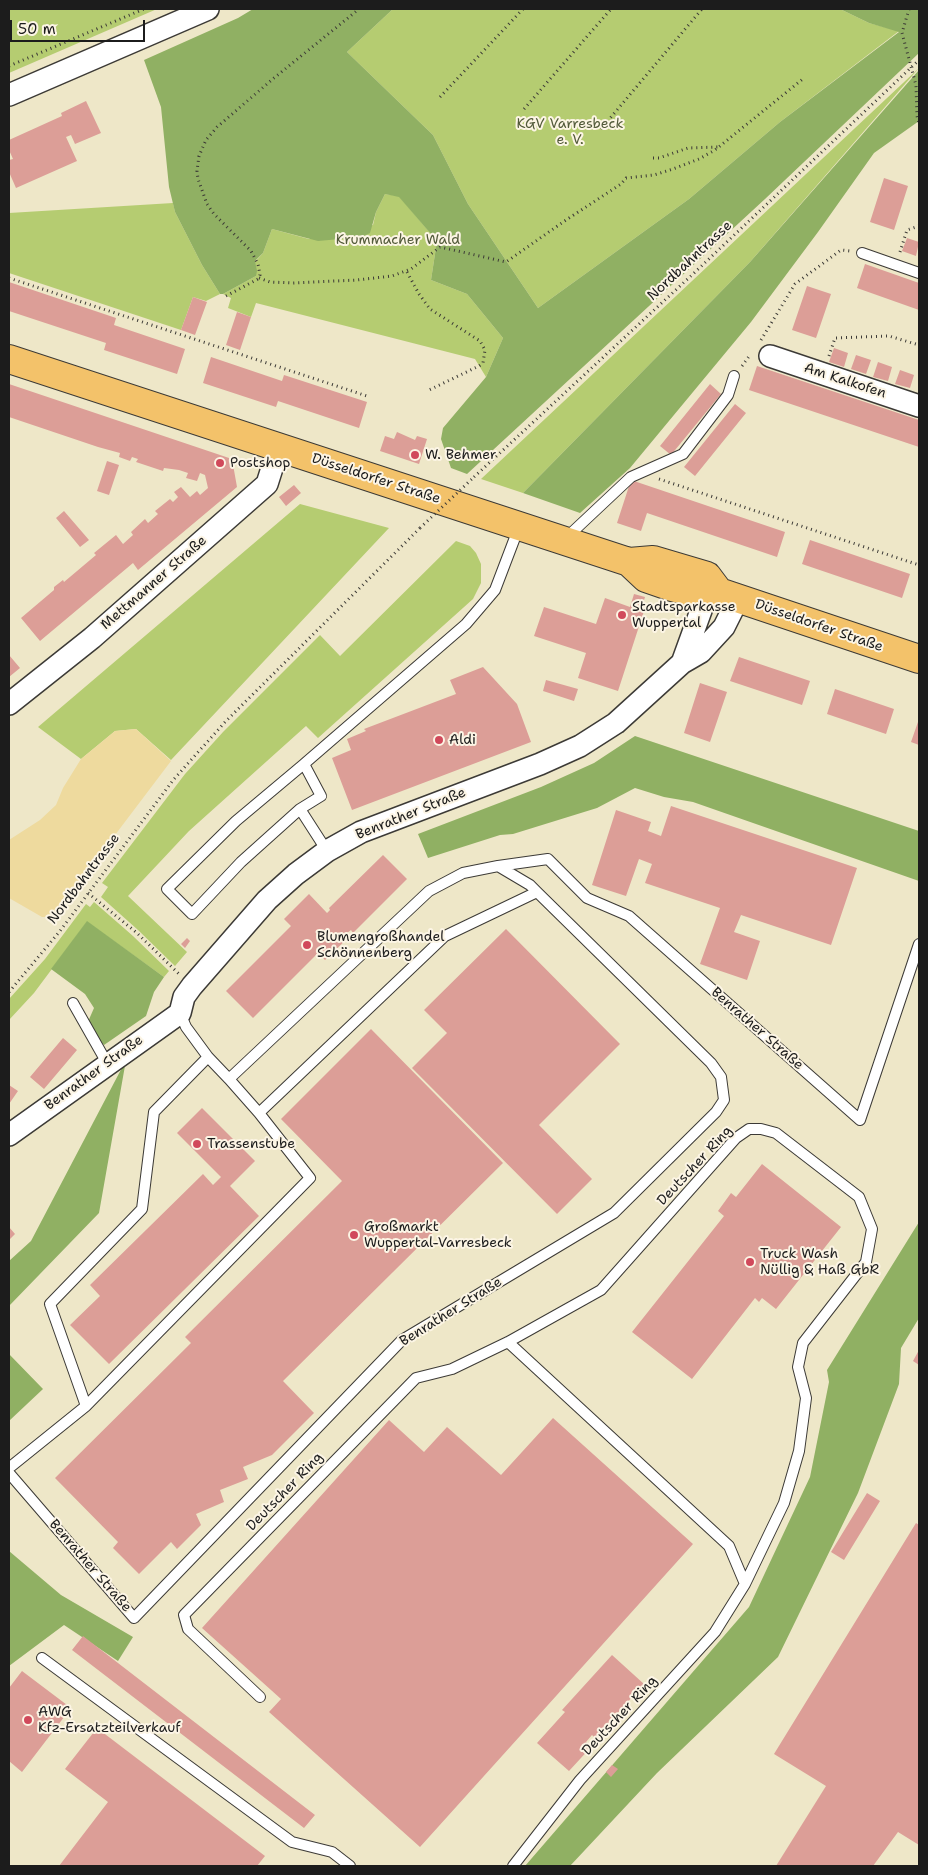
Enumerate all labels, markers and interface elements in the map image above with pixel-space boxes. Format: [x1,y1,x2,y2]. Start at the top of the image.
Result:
scale bar [12,10,148,42]
text: 50 m [18,19,56,39]
park label: KGV Varresbeck e. V. [517,116,623,148]
street label: Nordbahntrasse [644,218,736,304]
park label: Krummacher Wald [336,232,460,248]
street label: Am Kalkofen [802,360,888,402]
place label: W. Behmer [425,447,496,463]
marker: W. Behmer [409,449,421,461]
street label: Düsseldorfer Straße [310,450,442,508]
place label: Postshop [230,455,290,471]
marker: Postshop [214,457,226,469]
street label: Mettmanner Straße [98,532,210,634]
street label: Düsseldorfer Straße [753,596,885,656]
place label: Stadtsparkasse Wuppertal [632,599,736,632]
marker: Stadtsparkasse Wuppertal [616,609,628,621]
place label: Aldi [449,732,476,748]
marker: Aldi [433,734,445,746]
street label: Benrather Straße [354,784,468,844]
street label: Nordbahntrasse [44,830,124,928]
place label: Blumengroßhandel Schönnenberg [317,929,445,962]
marker: Blumengroßhandel Schönnenberg [301,939,313,951]
street label: Benrather Straße [707,984,807,1074]
street label: Benrather Straße [42,1032,146,1114]
street label: Deutscher Ring [654,1123,736,1209]
place label: Trassenstube [207,1136,295,1152]
marker: Trassenstube [191,1138,203,1150]
place label: Großmarkt Wuppertal-Varresbeck [364,1219,512,1252]
marker: Großmarkt Wuppertal-Varresbeck [348,1229,360,1241]
place label: Truck Wash Nüllig & Haß GbR [760,1246,879,1278]
marker: Truck Wash Nüllig & Haß GbR [744,1256,756,1268]
street label: Benrather Straße [397,1274,505,1350]
street label: Deutscher Ring [243,1449,327,1535]
street label: Benrather Straße [45,1516,135,1616]
street label: Deutscher Ring [579,1673,661,1759]
place label: AWG Kfz-Ersatzteilverkauf [38,1704,181,1736]
marker: AWG Kfz-Ersatzteilverkauf [22,1714,34,1726]

